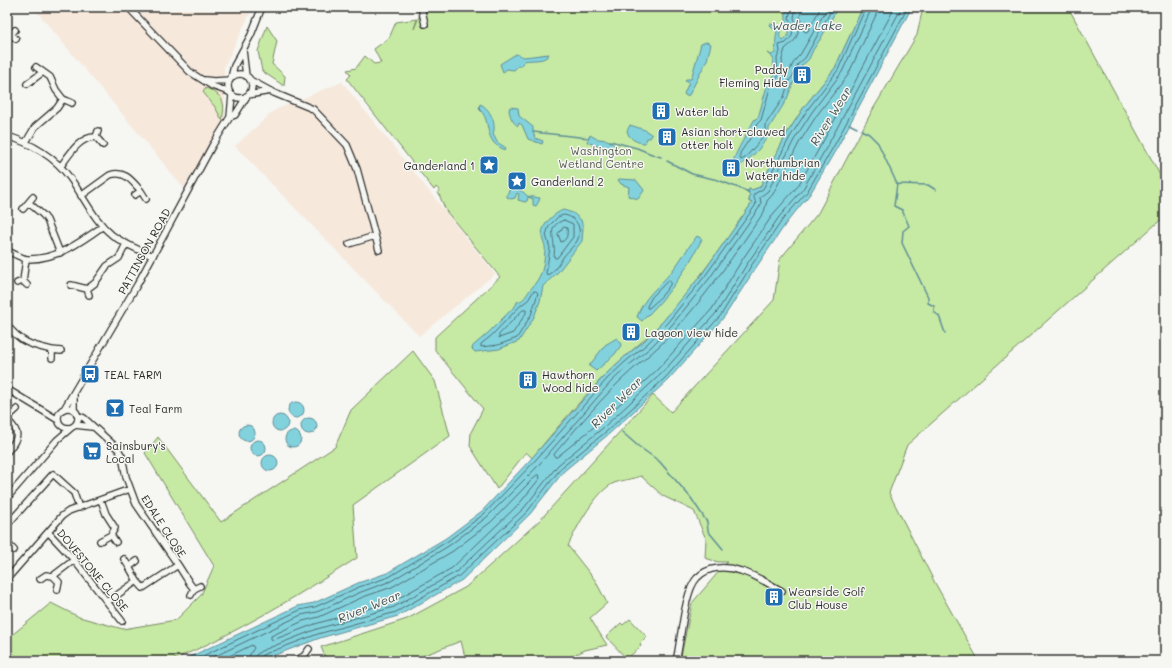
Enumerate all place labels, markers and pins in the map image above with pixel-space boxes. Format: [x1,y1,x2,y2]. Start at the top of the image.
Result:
place label: Paddy Fleming Hide [719,62,788,90]
building icon: Paddy Fleming Hide [791,64,813,86]
building icon: Water lab [650,100,672,122]
place label: Water lab [675,104,729,119]
place label: Asian short-clawed otter holt [681,124,785,152]
building icon: Asian short-clawed otter holt [656,126,678,148]
place icon: Ganderland 1 [478,154,500,176]
place label: Northumbrian Water hide [745,155,820,183]
building icon: Northumbrian Water hide [720,157,742,179]
place label: Ganderland 1 [403,158,475,173]
place icon: Ganderland 2 [506,170,528,192]
place label: Ganderland 2 [531,174,604,189]
building icon: Lagoon view hide [620,321,642,343]
place label: Lagoon view hide [645,325,738,340]
bus stop icon: TEAL FARM [79,363,101,385]
place label: TEAL FARM [104,367,162,382]
place label: Hawthorn Wood hide [542,367,599,395]
building icon: Hawthorn Wood hide [517,369,539,391]
bar icon: Teal Farm [104,397,126,419]
place label: Teal Farm [129,401,182,416]
place label: Sainsbury's Local [106,438,166,466]
supermarket icon: Sainsbury's Local [81,440,103,462]
place label: Wearside Golf Club House [788,584,865,612]
building icon: Wearside Golf Club House [763,586,785,608]

